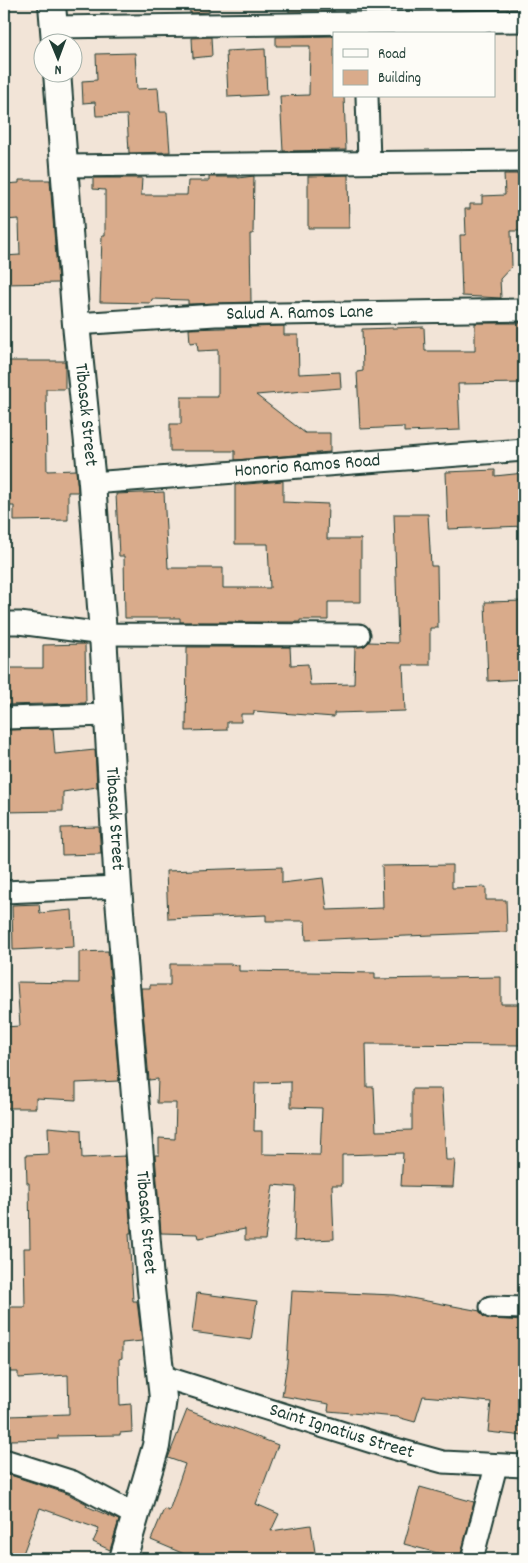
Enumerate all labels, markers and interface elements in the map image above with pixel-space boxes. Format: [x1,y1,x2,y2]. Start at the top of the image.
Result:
north arrow [32,32,82,82]
legend [333,32,496,98]
text: Road [378,44,406,66]
text: N [54,59,62,79]
text: Building [378,68,421,90]
street label: Salud A. Ramos Lane [226,299,373,328]
street label: Tibasak Street [67,362,104,468]
street label: Honorio Ramos Road [233,448,381,486]
street label: Tibasak Street [97,766,130,871]
street label: Tibasak Street [128,1170,163,1275]
street label: Saint Ignatius Street [266,1397,417,1467]

